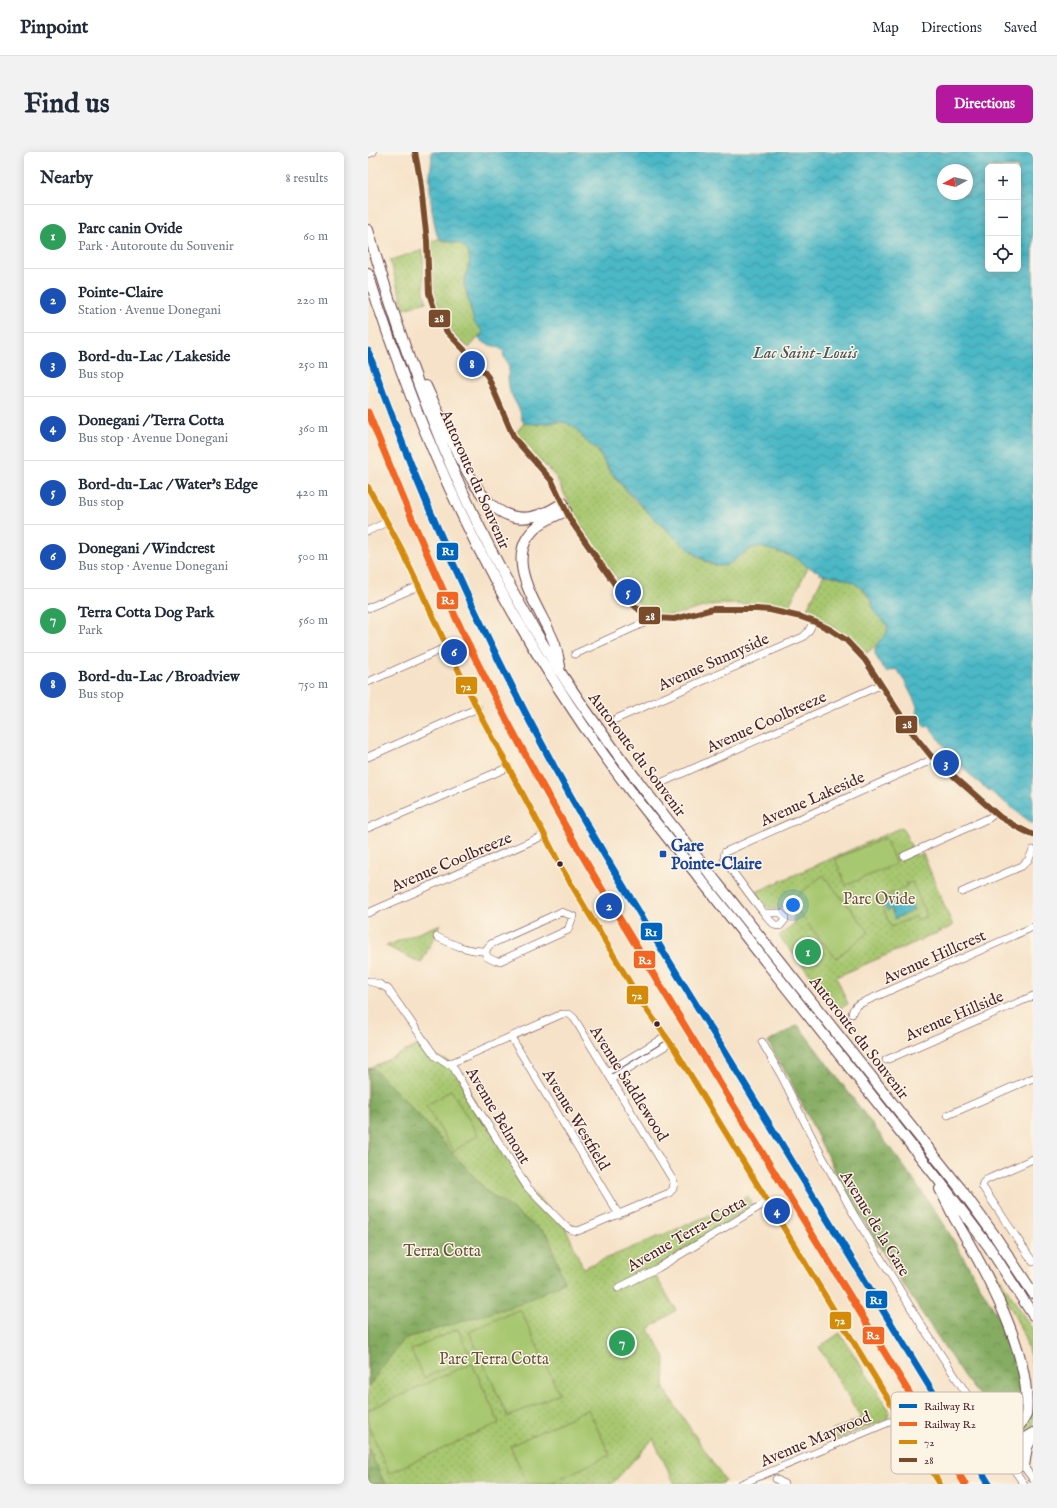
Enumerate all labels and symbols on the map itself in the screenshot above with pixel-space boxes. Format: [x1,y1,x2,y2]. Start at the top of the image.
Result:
north arrow [937,164,973,200]
line badge: 28 [428,309,451,328]
text: 28 [434,312,444,326]
water label: Lac Saint-Louis [752,343,857,364]
pin: 8 [459,349,485,379]
street label: Autoroute du Souvenir [434,406,514,553]
line badge: R1 [436,542,459,561]
text: R1 [442,545,454,559]
pin: 5 [615,577,641,607]
line badge: R2 [436,591,459,610]
text: R2 [441,594,456,608]
line badge: 28 [638,606,661,625]
text: 28 [645,610,655,624]
street label: Avenue Sunnyside [654,629,772,697]
pin: 6 [441,637,467,667]
line badge: 72 [455,676,478,695]
text: 72 [461,680,472,694]
street label: Avenue Coolbreeze [703,687,830,759]
street label: Autoroute du Souvenir [582,688,690,821]
line badge: 28 [895,715,918,734]
text: 28 [902,718,912,732]
pin: 3 [933,748,959,778]
street label: Avenue Lakeside [757,768,868,832]
street label: Avenue Coolbreeze [387,828,515,898]
place label: Gare Pointe-Claire [671,837,762,875]
marker: Gare Pointe-Claire [658,849,668,859]
unlabelled marker [555,859,565,869]
park label: Parc Ovide [843,890,915,910]
pin: 2 [596,891,622,921]
your location [783,895,803,915]
line badge: R1 [640,922,663,941]
text: R1 [645,926,657,940]
street label: Avenue Hillcrest [879,926,990,990]
pin: 1 [795,937,821,967]
line badge: R2 [633,950,656,969]
text: R2 [638,954,653,968]
street label: Autoroute du Souvenir [804,972,913,1104]
line badge: 72 [626,985,649,1005]
street label: Avenue Hillside [902,987,1007,1047]
text: 72 [632,989,643,1003]
unlabelled marker [652,1019,662,1029]
street label: Avenue Saddlewood [584,1022,672,1146]
street label: Avenue Belmont [460,1063,534,1169]
street label: Avenue Westfield [537,1065,614,1175]
street label: Avenue de la Gare [834,1167,914,1280]
street label: Avenue Terra-Cotta [623,1193,750,1277]
pin: 4 [764,1196,790,1226]
park label: Terra Cotta [403,1242,481,1262]
line badge: R1 [865,1290,888,1309]
text: R1 [870,1294,882,1308]
line badge: 72 [829,1311,852,1330]
text: 72 [835,1314,846,1328]
line badge: R2 [862,1326,885,1345]
pin: 7 [609,1328,635,1358]
text: R2 [866,1329,881,1343]
park label: Parc Terra Cotta [439,1350,549,1370]
legend [891,1392,1023,1474]
text: Railway R1 [924,1400,975,1414]
street label: Avenue Maywood [757,1407,875,1473]
text: Railway R2 [924,1418,976,1432]
text: 72 [924,1436,934,1450]
text: 28 [924,1454,933,1468]

